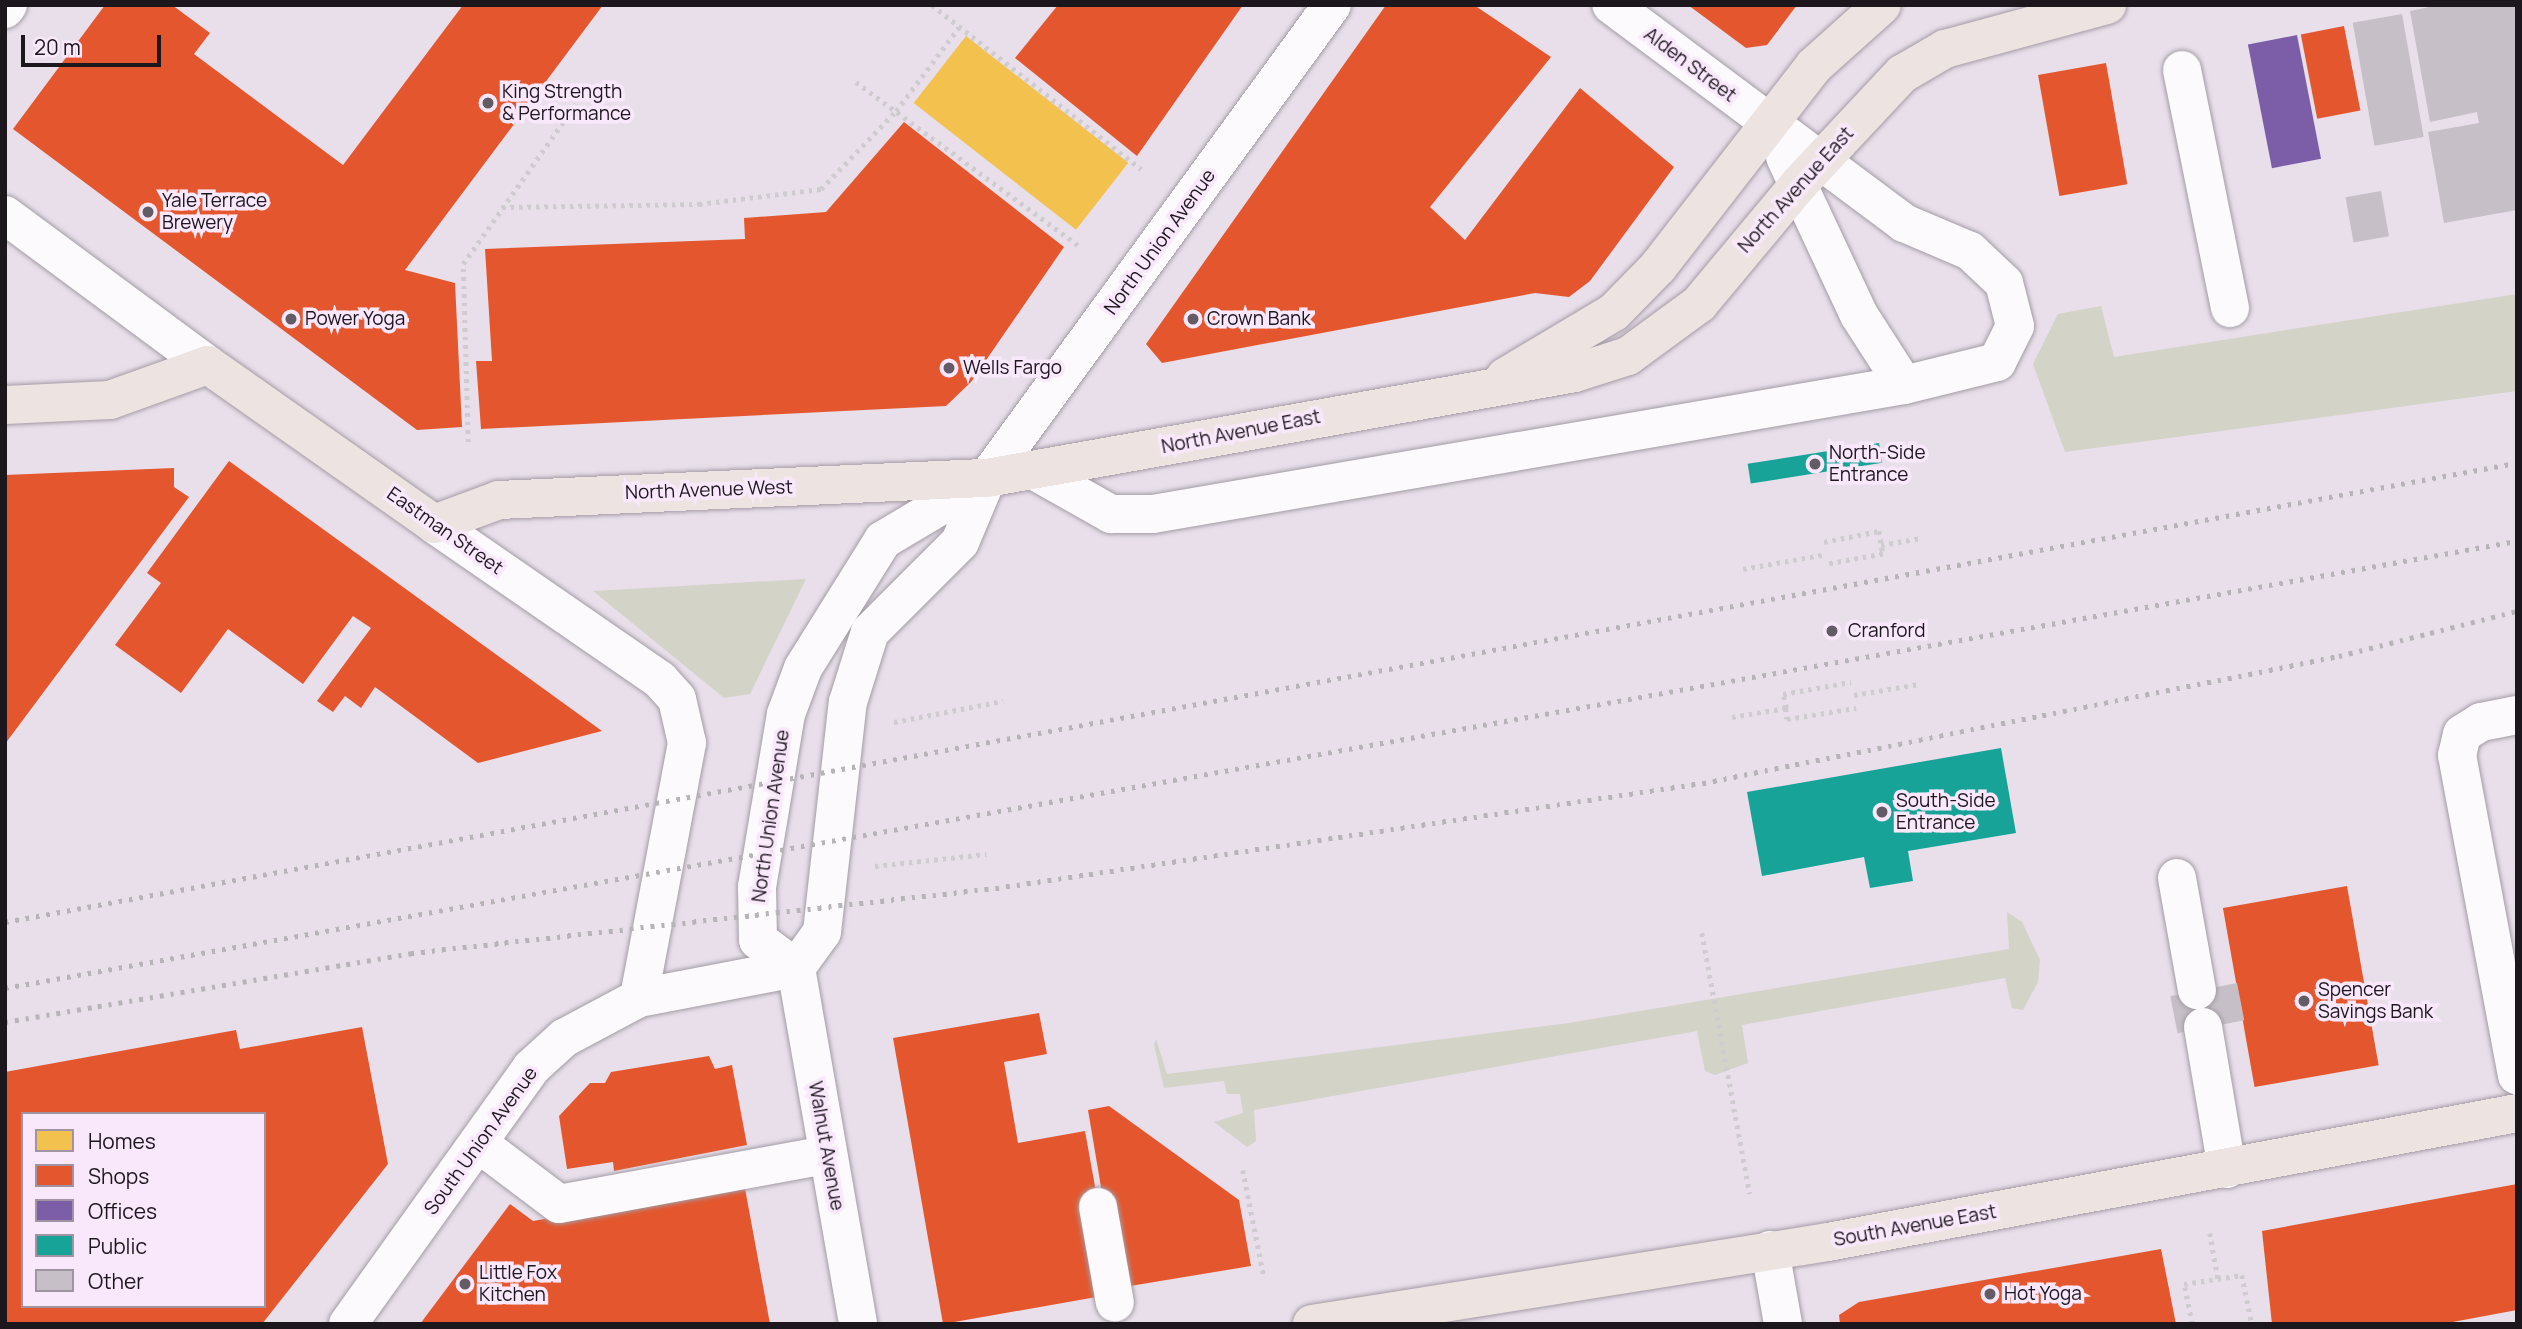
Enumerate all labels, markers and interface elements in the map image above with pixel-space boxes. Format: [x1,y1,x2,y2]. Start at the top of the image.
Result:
scale bar [24,21,164,65]
street label: Alden Street [1639,23,1741,107]
text: 20 m [34,33,81,61]
place label: King Strength & Performance [502,81,631,125]
marker: King Strength & Performance [480,95,496,111]
street label: North Avenue East [1733,122,1859,258]
street label: North Union Avenue [1100,165,1220,319]
place label: Yale Terrace Brewery [162,190,267,234]
marker: Yale Terrace Brewery [140,204,156,220]
place label: Power Yoga [305,308,405,330]
place label: Crown Bank [1207,308,1311,330]
marker: Power Yoga [283,311,299,327]
marker: Crown Bank [1185,311,1201,327]
place label: Wells Fargo [963,357,1062,379]
marker: Wells Fargo [941,360,957,376]
street label: North Avenue East [1160,405,1322,459]
place label: North-Side Entrance [1829,442,1925,486]
marker: North-Side Entrance [1807,456,1823,472]
street label: North Avenue West [625,476,793,504]
street label: Eastman Street [383,483,507,579]
place label: Cranford [1848,620,1925,642]
marker: Cranford [1822,621,1842,641]
street label: North Union Avenue [748,728,794,904]
place label: South-Side Entrance [1896,790,1996,834]
marker: South-Side Entrance [1874,804,1890,820]
place label: Spencer Savings Bank [2318,979,2433,1023]
marker: Spencer Savings Bank [2296,993,2312,1009]
street label: South Union Avenue [420,1063,542,1219]
street label: Walnut Avenue [803,1080,849,1212]
legend [21,1112,266,1308]
text: Homes [88,1127,156,1155]
text: Shops [88,1162,149,1190]
text: Offices [88,1197,157,1225]
street label: South Avenue East [1832,1200,1998,1252]
text: Public [88,1232,147,1260]
place label: Little Fox Kitchen [479,1262,557,1306]
text: Other [88,1267,144,1295]
marker: Little Fox Kitchen [457,1276,473,1292]
place label: Hot Yoga [2004,1283,2082,1305]
marker: Hot Yoga [1982,1286,1998,1302]

